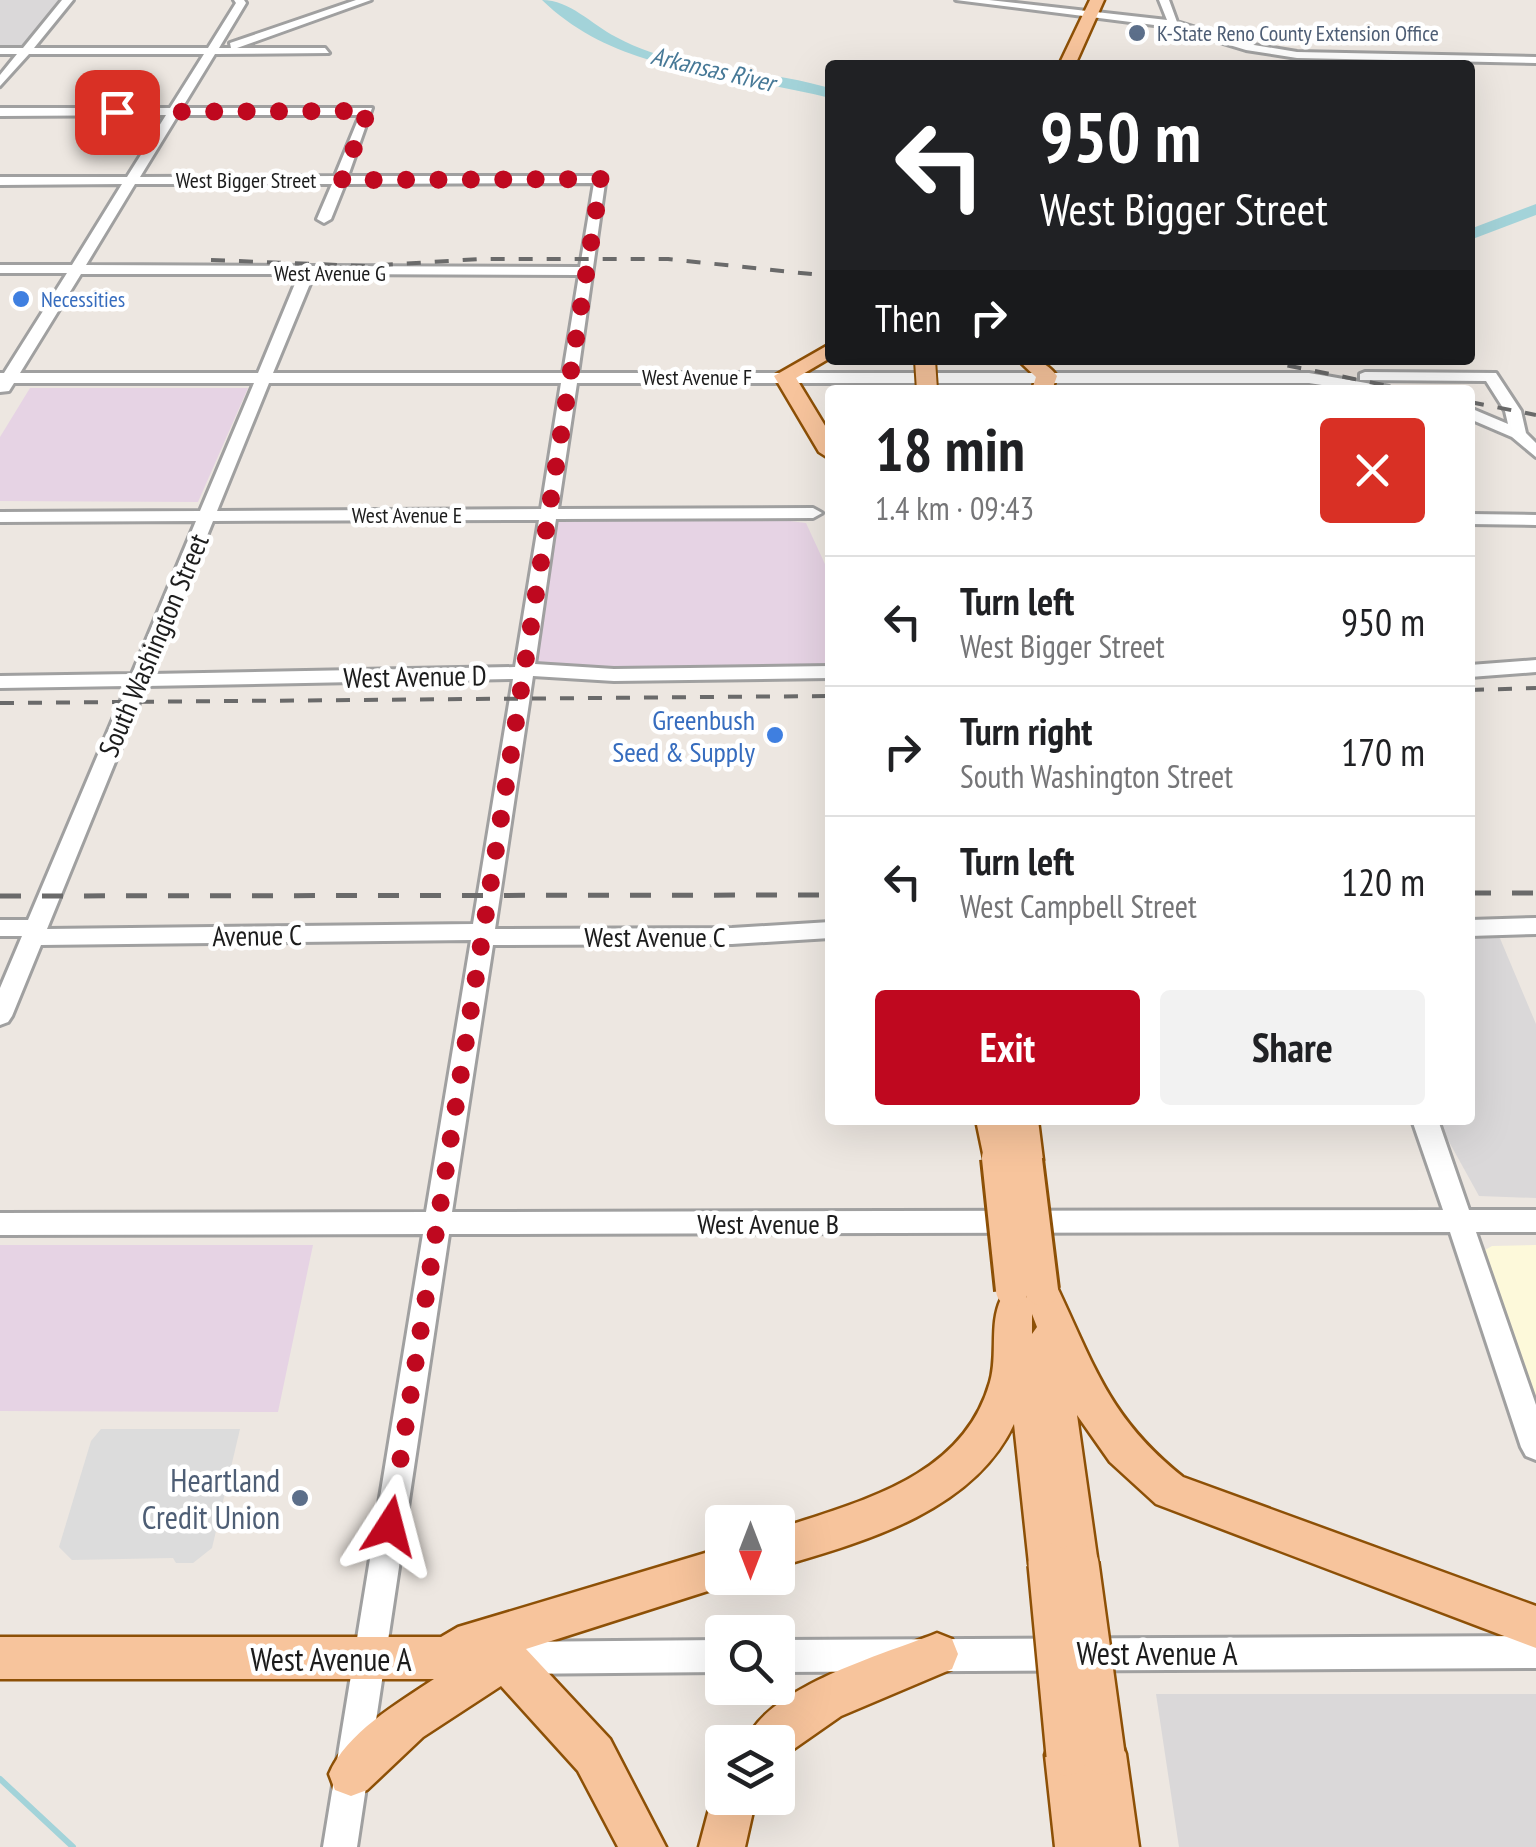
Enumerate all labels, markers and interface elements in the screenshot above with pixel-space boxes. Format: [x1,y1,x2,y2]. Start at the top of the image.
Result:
place label: K-State Reno County Extension Office [1157,19,1439,47]
marker: K-State Reno County Extension Office [1126,22,1148,44]
water label: Arkansas River [648,39,781,99]
pin [75,70,160,155]
icon: arrive [90,85,145,140]
text: 950 m [1040,91,1201,181]
icon: left [875,100,1005,230]
street label: West Bigger Street [176,166,316,194]
text: West Bigger Street [1040,179,1328,237]
street label: West Avenue G [274,259,386,287]
place label: Necessities [41,285,125,313]
marker: Necessities [10,288,32,310]
icon: right [961,290,1016,345]
text: Then [875,293,941,342]
street label: West Avenue F [642,363,752,391]
text: 18 min [875,410,1025,488]
button: close [1320,418,1425,523]
text: 1.4 km · 09:43 [875,487,1034,529]
street label: West Avenue E [352,501,462,529]
street label: South Washington Street [89,528,217,762]
text: Turn left [960,576,1074,625]
icon: left [875,594,930,649]
text: 950 m [1341,597,1425,646]
text: West Bigger Street [960,625,1165,667]
street label: West Avenue D [343,656,487,696]
place label: Greenbush Seed & Supply [612,701,755,770]
text: Turn right [960,706,1092,755]
marker: Greenbush Seed & Supply [764,724,786,746]
icon: right [875,724,930,779]
text: 170 m [1341,727,1425,776]
text: South Washington Street [960,755,1233,797]
text: Turn left [960,836,1074,885]
icon: left [875,854,930,909]
text: 120 m [1341,857,1425,906]
text: West Campbell Street [960,885,1197,927]
street label: Avenue C [212,916,302,954]
street label: West Avenue C [584,918,726,955]
button: Exit [875,990,1140,1105]
button: Share [1160,990,1425,1105]
street label: West Avenue B [697,1205,839,1242]
place label: Heartland Credit Union [142,1459,280,1538]
position arrow [338,1474,442,1578]
marker: Heartland Credit Union [289,1487,311,1509]
north arrow [705,1505,795,1595]
map controls [705,1505,795,1815]
button: search [705,1615,795,1705]
street label: West Avenue A [1076,1632,1238,1674]
street label: West Avenue A [250,1638,412,1680]
button: layers [705,1725,795,1815]

